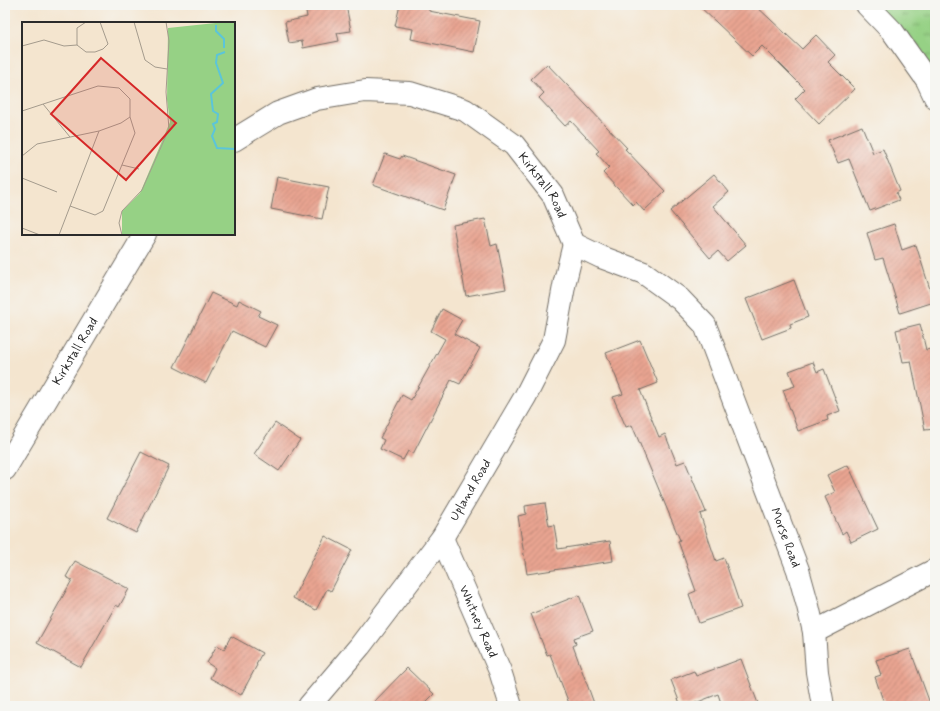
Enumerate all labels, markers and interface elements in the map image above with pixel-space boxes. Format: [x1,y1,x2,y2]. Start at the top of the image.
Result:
inset map [22,22,235,235]
street label: Kirkstall Road [514,149,570,221]
street label: Kirkstall Road [48,314,102,388]
street label: Upland Road [445,456,495,524]
street label: Morse Road [767,505,805,570]
street label: Whitney Road [455,583,502,660]

